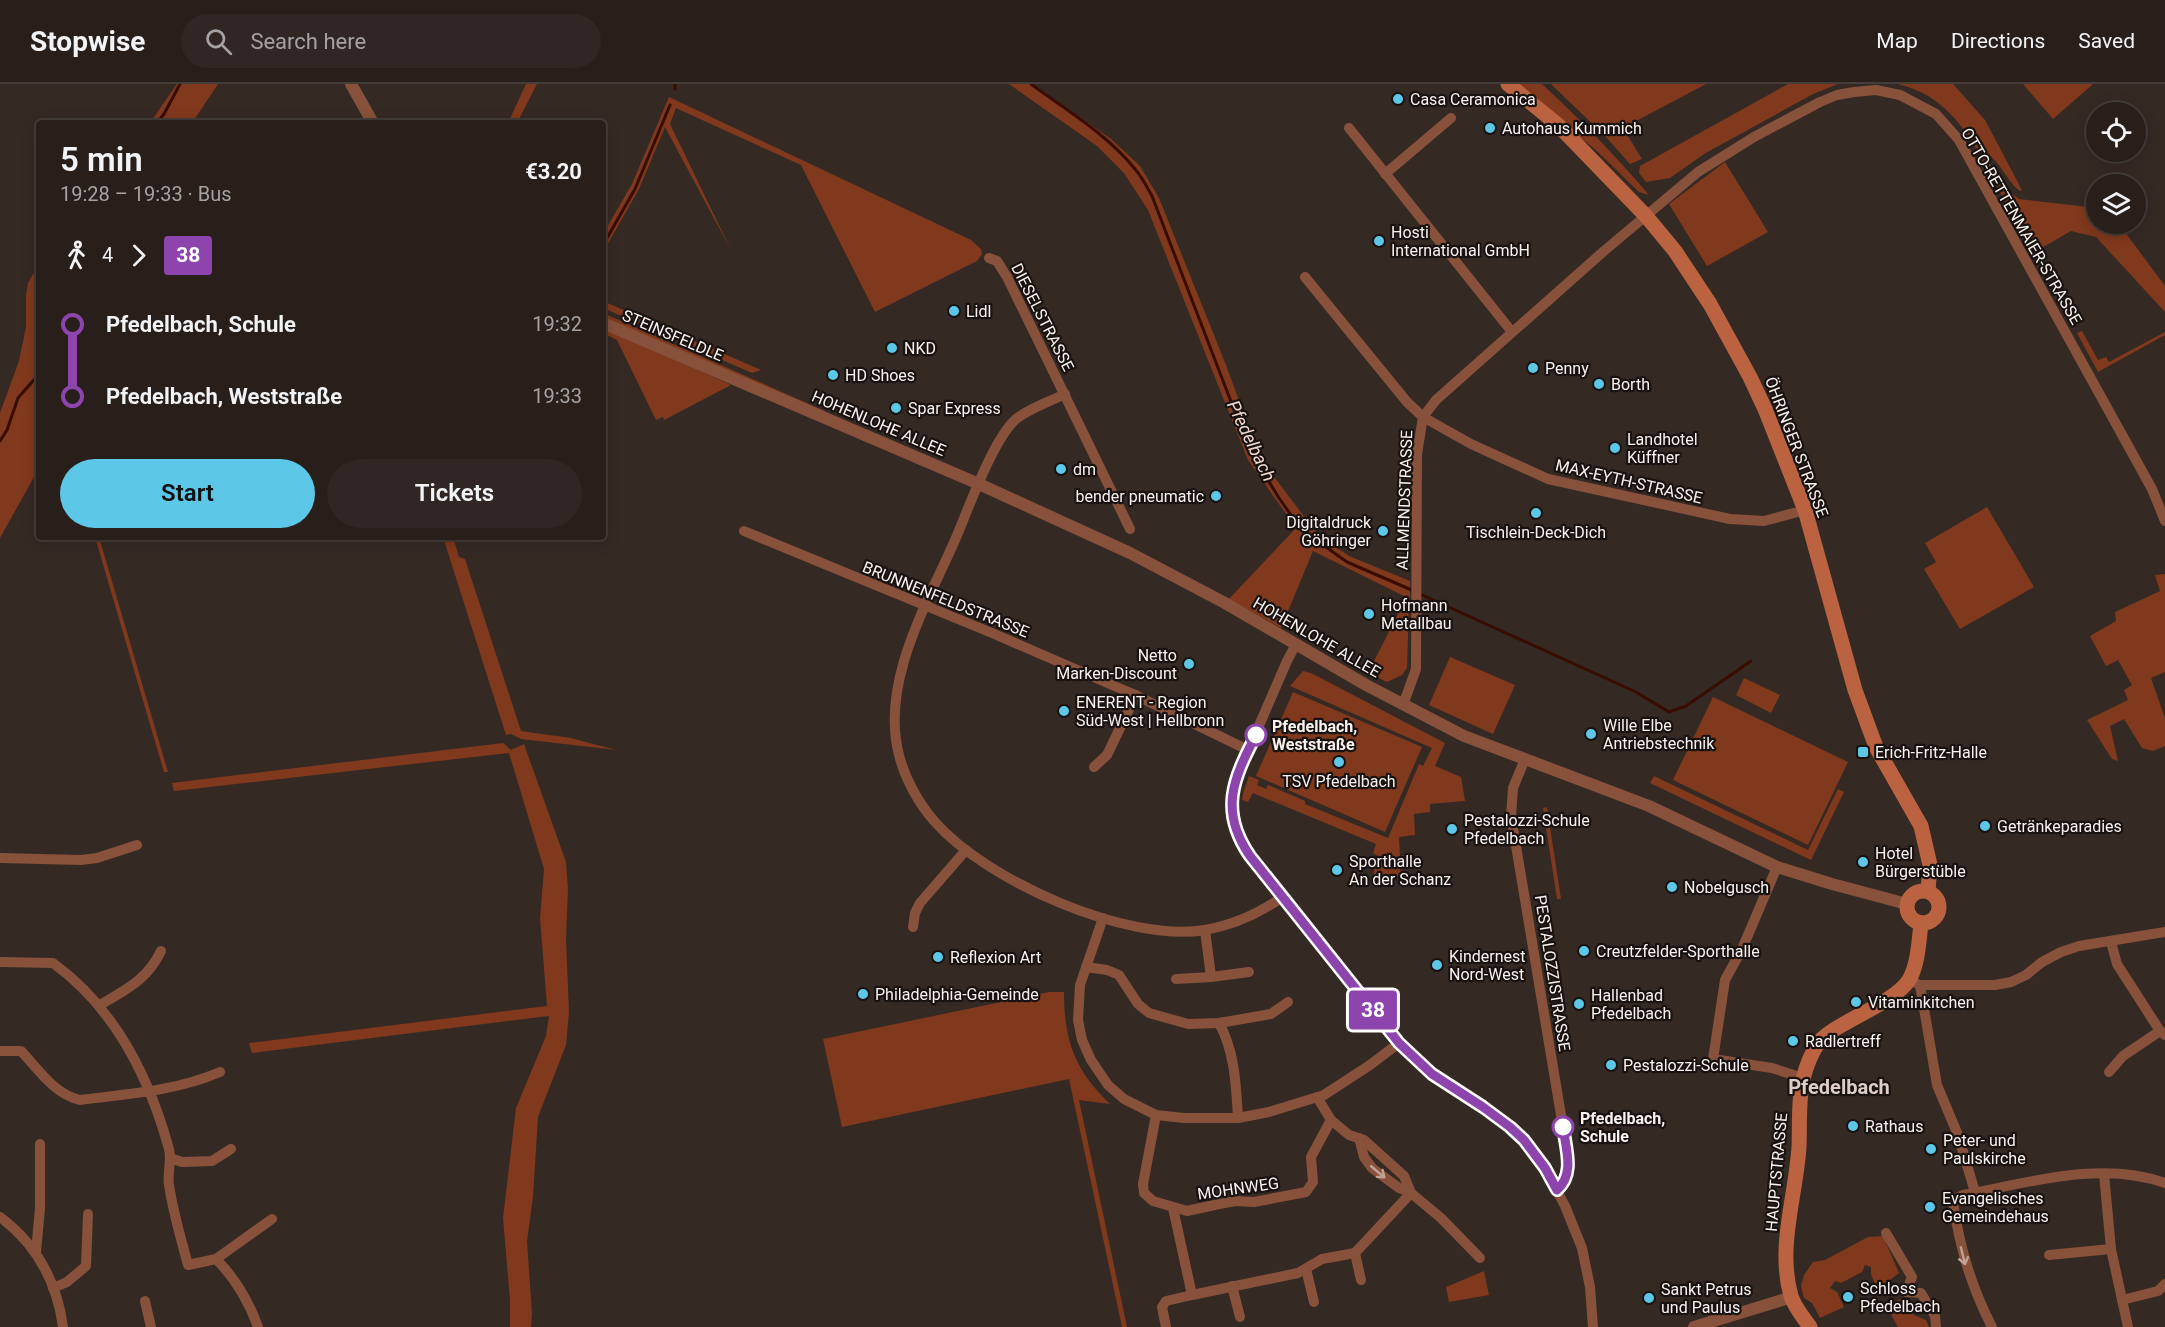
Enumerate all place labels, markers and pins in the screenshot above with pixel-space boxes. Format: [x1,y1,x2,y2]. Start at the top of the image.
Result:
place label: Casa Ceramonica [1410,90,1536,109]
marker: Casa Ceramonica [1391,92,1405,106]
place label: Autohaus Kummich [1502,119,1642,138]
marker: Autohaus Kummich [1483,121,1497,135]
place label: Hosti International GmbH [1391,223,1530,260]
marker: Hosti International GmbH [1372,234,1386,248]
place label: Lidl [966,302,991,321]
marker: Lidl [947,304,961,318]
place label: NKD [904,339,936,358]
marker: NKD [885,341,899,355]
place label: Penny [1545,359,1589,378]
marker: Penny [1526,361,1540,375]
place label: HD Shoes [845,366,915,385]
marker: HD Shoes [826,368,840,382]
place label: Borth [1611,375,1650,394]
marker: Borth [1592,377,1606,391]
place label: Spar Express [908,399,1001,418]
marker: Spar Express [889,401,903,415]
place label: Landhotel Küffner [1627,430,1698,467]
marker: Landhotel Küffner [1608,441,1622,455]
place label: dm [1073,460,1096,479]
marker: dm [1054,462,1068,476]
place label: bender pneumatic [1075,487,1204,506]
marker: bender pneumatic [1209,489,1223,503]
marker: Tischlein-Deck-Dich [1529,506,1543,520]
place label: Digitaldruck Göhringer [1286,513,1372,550]
place label: Tischlein-Deck-Dich [1466,523,1606,542]
marker: Digitaldruck Göhringer [1376,524,1390,538]
place label: Hofmann Metallbau [1381,596,1452,633]
marker: Hofmann Metallbau [1362,607,1376,621]
place label: Netto Marken-Discount [1056,646,1177,683]
marker: Netto Marken-Discount [1182,657,1196,671]
place label: ENERENT - Region Süd-West | Hellbronn [1076,693,1224,730]
marker: ENERENT - Region Süd-West | Hellbronn [1057,704,1071,718]
place label: Wille Elbe Antriebstechnik [1603,716,1715,753]
place label: Pfedelbach, Weststraße [1272,717,1357,754]
marker: Pfedelbach, Weststraße [1245,724,1267,746]
marker: Wille Elbe Antriebstechnik [1584,727,1598,741]
place label: Erich-Fritz-Halle [1875,743,1987,762]
marker: Erich-Fritz-Halle [1856,745,1870,759]
marker: TSV Pfedelbach [1332,755,1346,769]
place label: TSV Pfedelbach [1282,772,1396,791]
place label: Pestalozzi-Schule Pfedelbach [1464,811,1590,848]
place label: Getränkeparadies [1997,817,2122,836]
marker: Getränkeparadies [1978,819,1992,833]
marker: Pestalozzi-Schule Pfedelbach [1445,822,1459,836]
place label: Hotel Bürgerstüble [1875,844,1966,881]
place label: Sporthalle An der Schanz [1349,852,1451,889]
marker: Hotel Bürgerstüble [1856,855,1870,869]
marker: Sporthalle An der Schanz [1330,863,1344,877]
place label: Nobelgusch [1684,878,1769,897]
marker: Nobelgusch [1665,880,1679,894]
place label: Creutzfelder-Sporthalle [1596,942,1760,961]
marker: Creutzfelder-Sporthalle [1577,944,1591,958]
place label: Kindernest Nord-West [1449,947,1526,984]
place label: Reflexion Art [950,948,1041,967]
marker: Reflexion Art [931,950,945,964]
marker: Kindernest Nord-West [1430,958,1444,972]
place label: Philadelphia-Gemeinde [875,985,1039,1004]
place label: Hallenbad Pfedelbach [1591,986,1671,1023]
marker: Philadelphia-Gemeinde [856,987,870,1001]
place label: Vitaminkitchen [1868,993,1975,1012]
marker: Vitaminkitchen [1849,995,1863,1009]
marker: Hallenbad Pfedelbach [1572,997,1586,1011]
place label: Radlertreff [1805,1032,1881,1051]
marker: Radlertreff [1786,1034,1800,1048]
place label: Pestalozzi-Schule [1623,1056,1749,1075]
marker: Pestalozzi-Schule [1604,1058,1618,1072]
place label: Pfedelbach, Schule [1580,1109,1665,1146]
marker: Pfedelbach, Schule [1552,1116,1574,1138]
place label: Rathaus [1865,1117,1923,1136]
marker: Rathaus [1846,1119,1860,1133]
place label: Peter- und Paulskirche [1943,1131,2026,1168]
marker: Peter- und Paulskirche [1924,1142,1938,1156]
place label: Evangelisches Gemeindehaus [1942,1189,2049,1226]
marker: Evangelisches Gemeindehaus [1923,1200,1937,1214]
place label: Schloss Pfedelbach [1860,1279,1940,1316]
place label: Sankt Petrus und Paulus [1661,1280,1752,1317]
marker: Schloss Pfedelbach [1841,1290,1855,1304]
marker: Sankt Petrus und Paulus [1642,1291,1656,1305]

